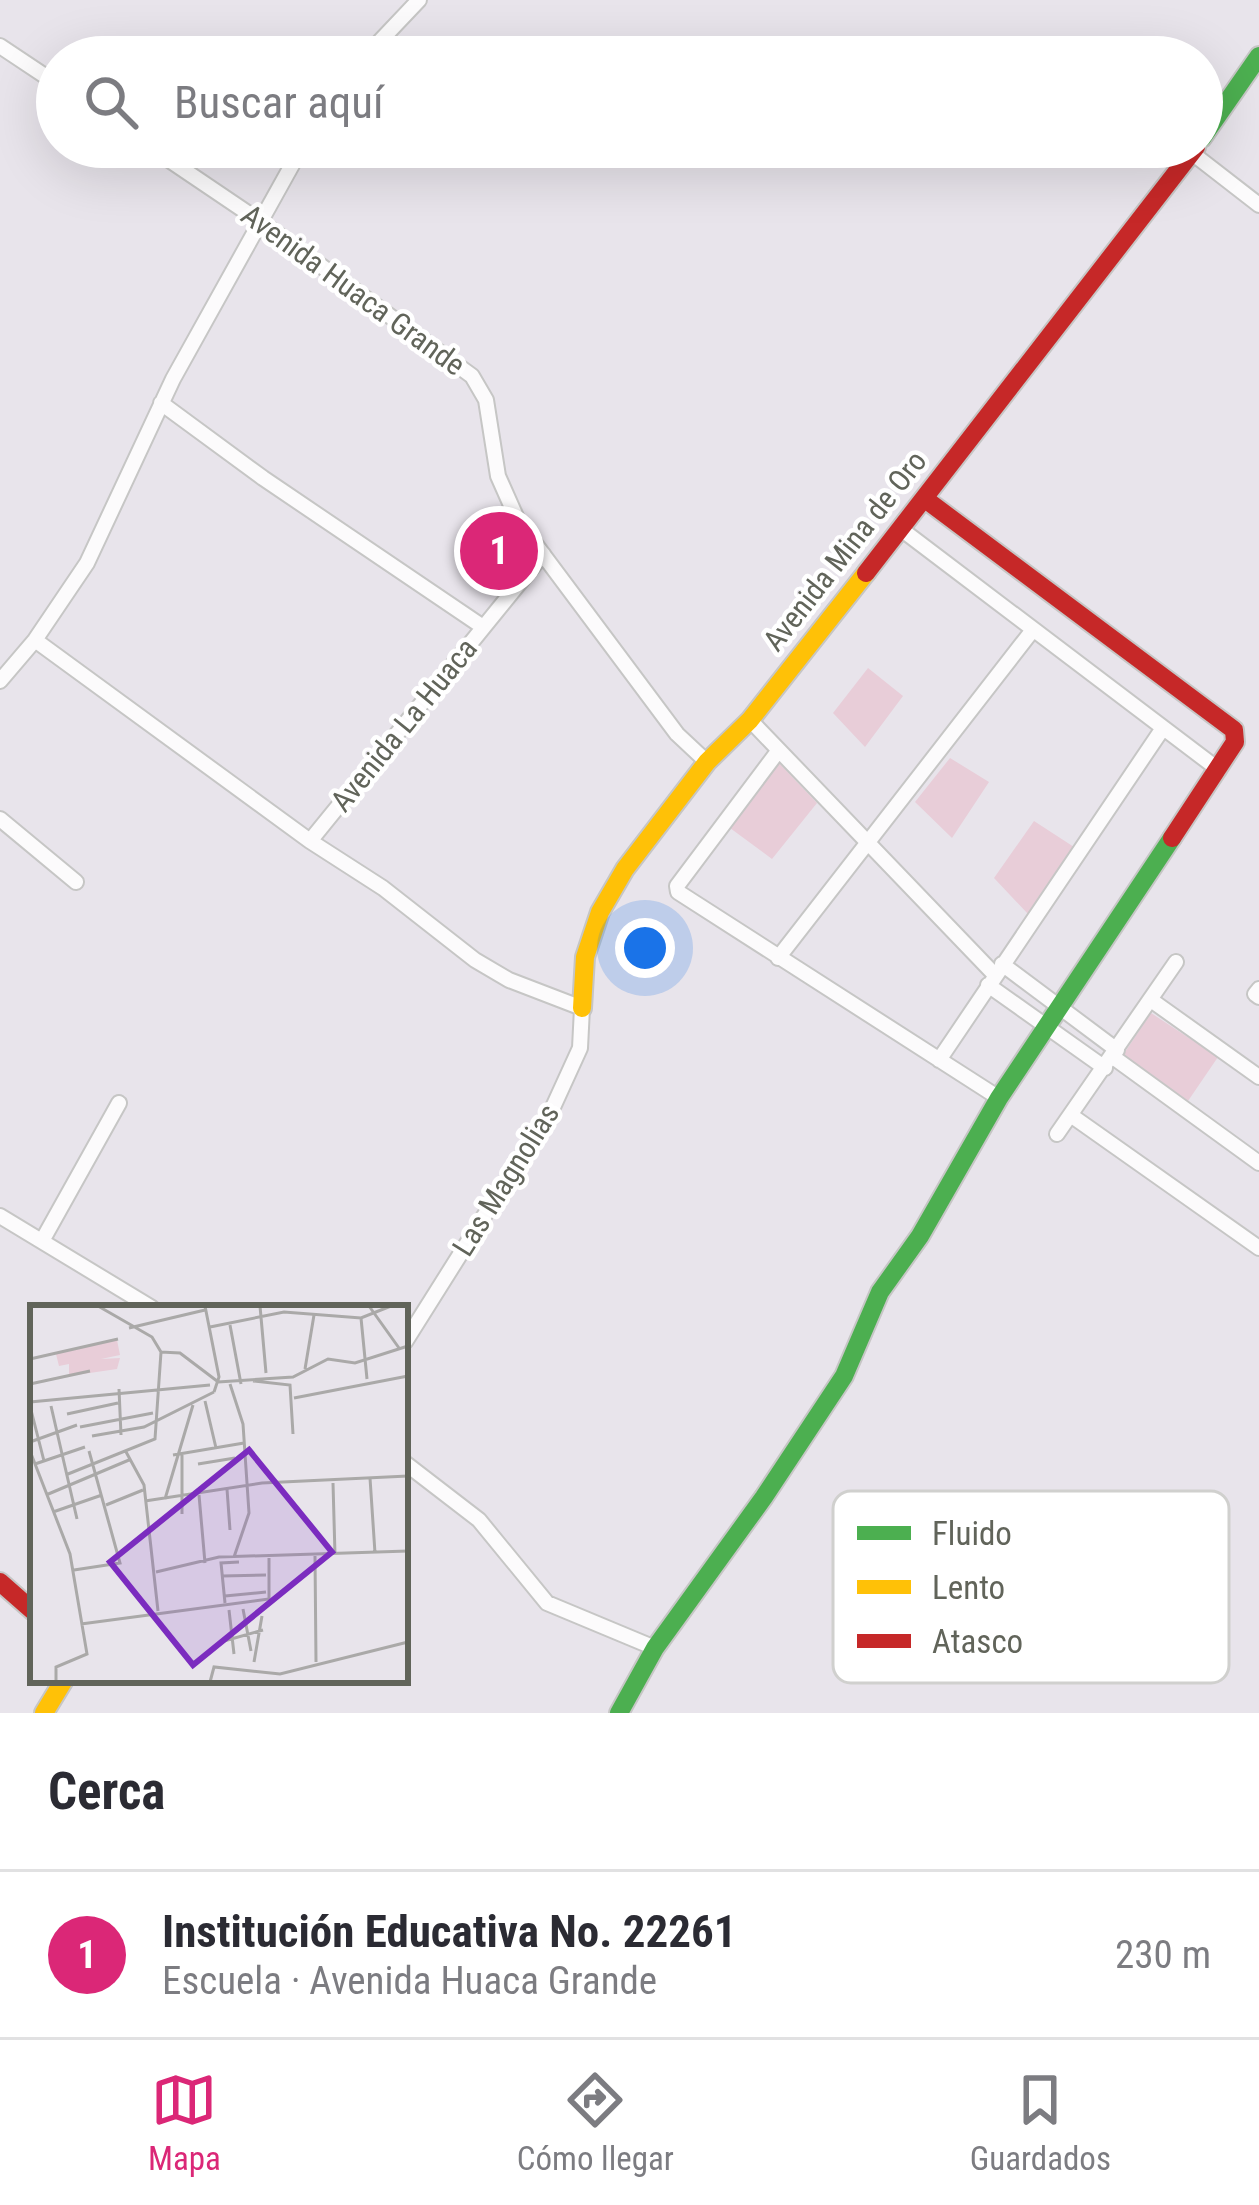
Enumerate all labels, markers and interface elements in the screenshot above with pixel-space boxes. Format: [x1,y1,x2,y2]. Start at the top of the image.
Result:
search box [36,36,1223,168]
icon: search [78,69,144,135]
text: Buscar aquí [174,76,384,129]
street label: Avenida Huaca Grande [235,197,472,382]
street label: Avenida Mina de Oro [756,444,933,658]
pin: 1 [460,506,538,596]
street label: Avenida La Huaca [323,631,484,818]
your location [615,918,675,978]
street label: Las Magnolias [445,1097,566,1262]
inset map [30,1305,408,1683]
legend [833,1491,1229,1683]
text: Fluido [932,1514,1012,1553]
text: Lento [932,1568,1005,1607]
text: Atasco [932,1622,1023,1661]
text: Cerca [48,1762,165,1821]
text: Institución Educativa No. 22261 [162,1905,736,1958]
text: 1 [77,1932,97,1978]
text: 230 m [1115,1932,1211,1978]
text: Escuela · Avenida Huaca Grande [162,1958,657,2004]
tab: Mapa [148,2067,221,2178]
tab: Cómo llegar [517,2067,674,2178]
tab: Guardados [970,2067,1111,2178]

